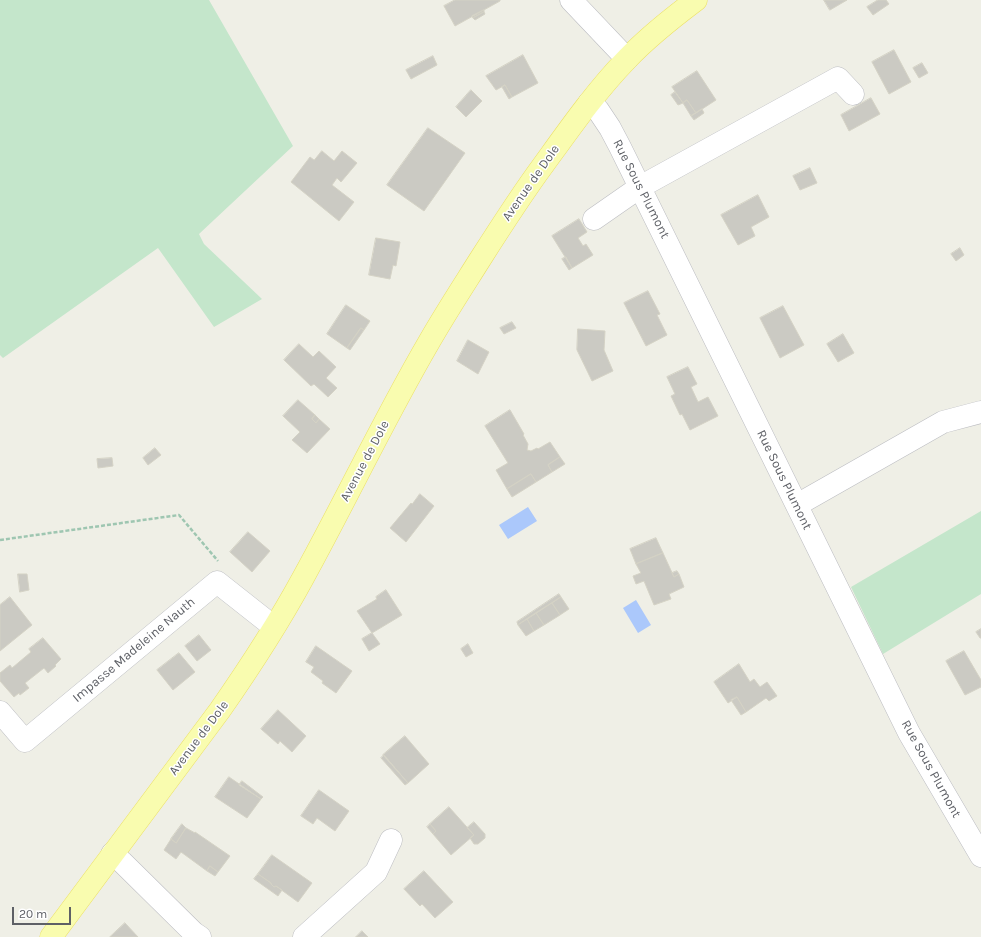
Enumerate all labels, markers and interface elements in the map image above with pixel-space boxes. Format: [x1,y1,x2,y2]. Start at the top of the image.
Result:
street label: Rue Sous Plumont [609,137,673,241]
street label: Avenue de Dole [499,142,563,224]
street label: Avenue de Dole [337,418,393,504]
street label: Rue Sous Plumont [753,428,815,532]
street label: Impasse Madeleine Nauth [70,594,198,706]
street label: Avenue de Dole [166,698,232,778]
street label: Rue Sous Plumont [898,718,964,820]
scale bar [14,899,73,925]
text: 20 m [19,907,47,921]

